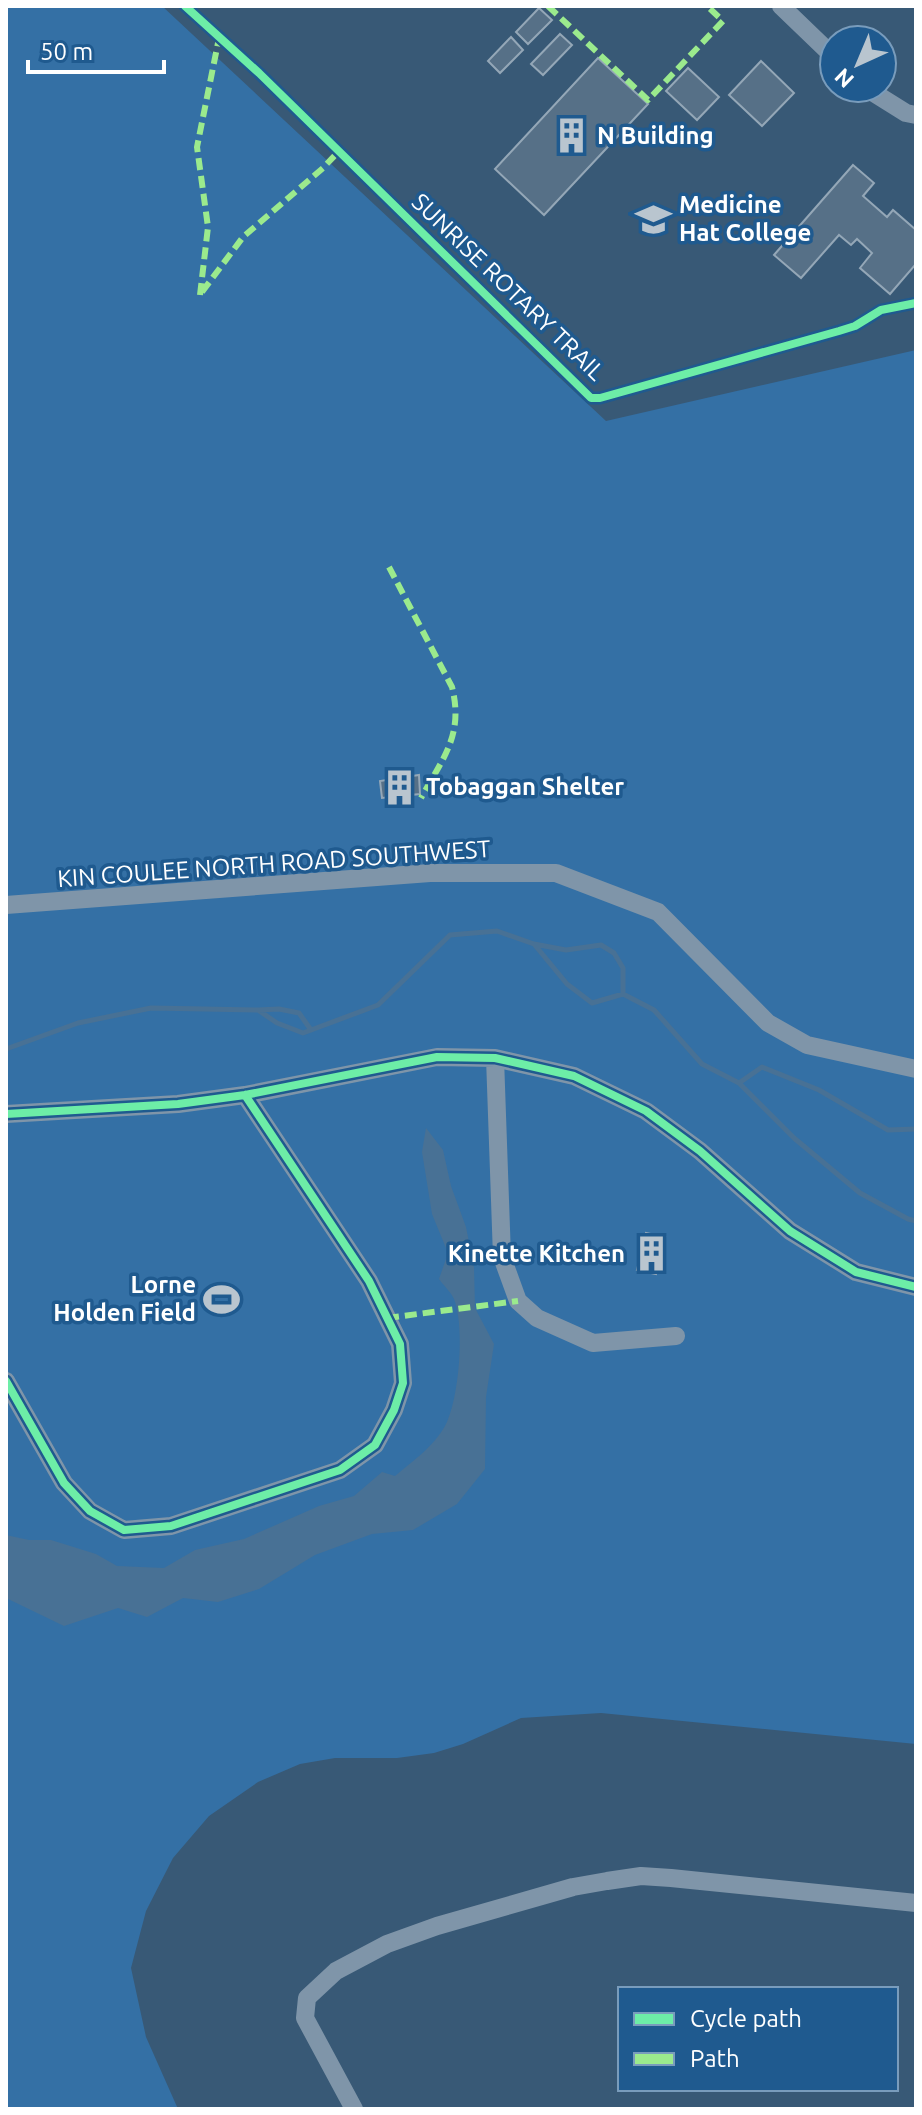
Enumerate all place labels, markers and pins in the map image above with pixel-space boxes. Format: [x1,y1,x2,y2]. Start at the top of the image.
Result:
building icon: N Building [552,117,590,155]
place label: N Building [597,122,714,149]
place label: Medicine Hat College [679,191,811,246]
school or university icon: Medicine Hat College [634,200,672,238]
building icon: Tobaggan Shelter [381,768,419,806]
place label: Tobaggan Shelter [426,773,624,800]
building icon: Kinette Kitchen [632,1235,670,1273]
place label: Kinette Kitchen [448,1240,625,1267]
place label: Lorne Holden Field [53,1271,196,1326]
sports icon: Lorne Holden Field [203,1280,241,1318]

